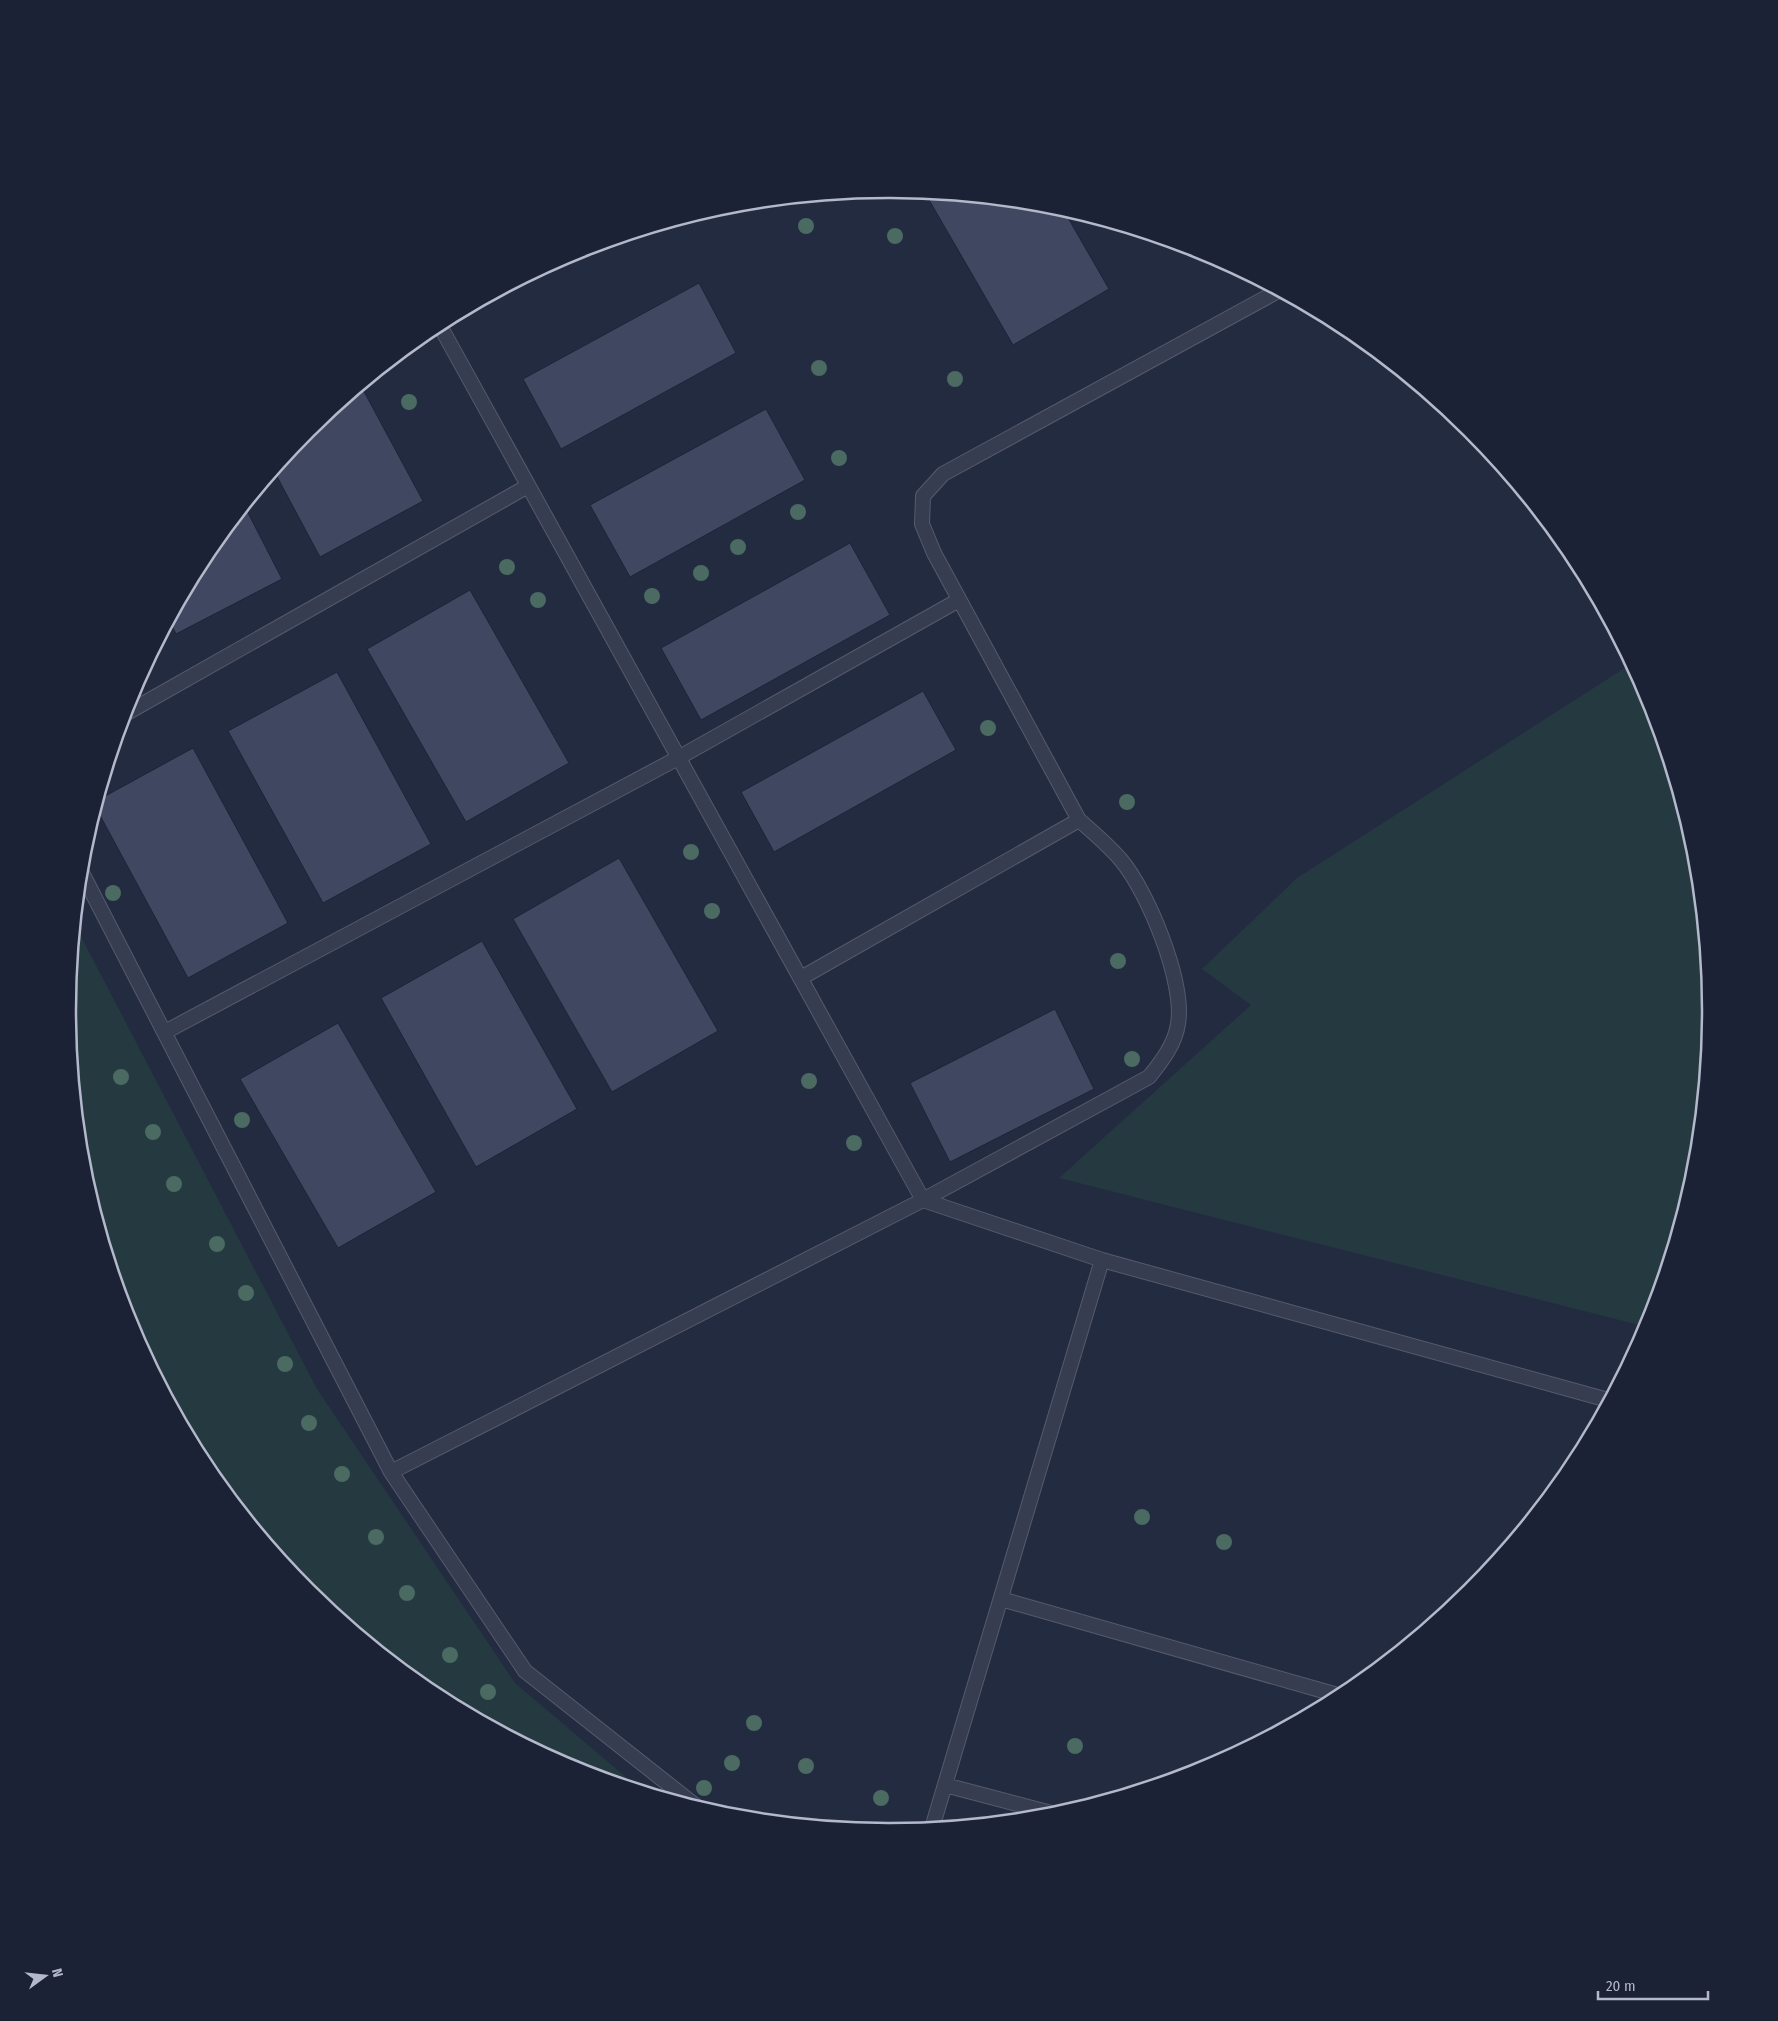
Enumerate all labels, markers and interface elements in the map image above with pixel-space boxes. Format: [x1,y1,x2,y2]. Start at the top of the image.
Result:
north arrow [20,1951,70,2001]
text: N [48,1967,66,1979]
scale bar [1598,1968,1708,2000]
text: 20 m [1606,1977,1636,1995]

